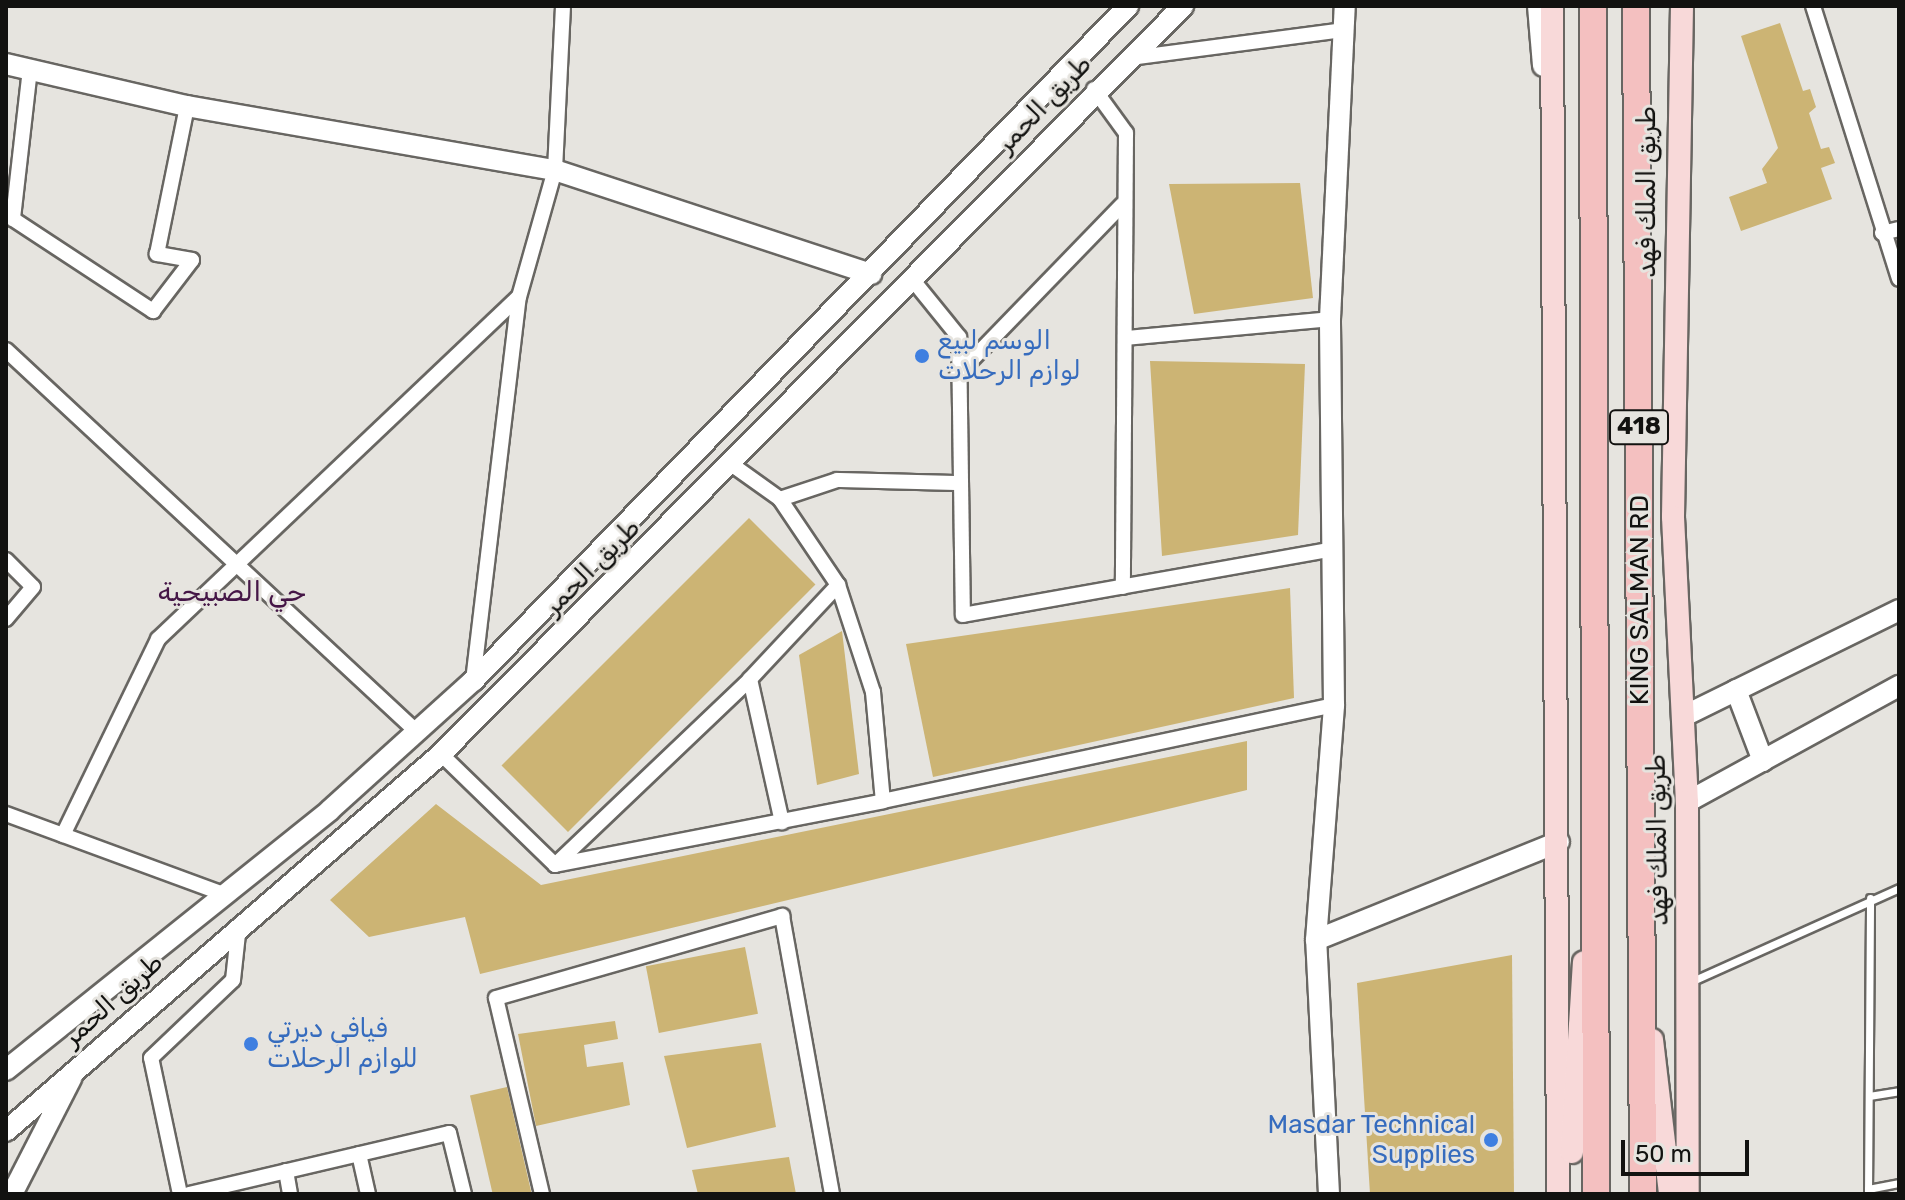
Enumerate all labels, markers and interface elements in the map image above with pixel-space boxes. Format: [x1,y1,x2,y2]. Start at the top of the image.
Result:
street label: طريق الحمر [990,49,1098,159]
street label: طريق الملك فهد [1631,106,1663,278]
place label: الوسم لبيع لوازم الرحلات [938,325,1081,386]
marker: الوسم لبيع لوازم الرحلات [913,347,931,365]
road number: 418 [1609,407,1669,447]
street label: KING SALMAN RD [1624,495,1656,705]
street label: طريق الحمر [537,512,647,622]
district label: حي الصبيحية [158,575,306,609]
street label: طريق الملك فهد [1641,754,1675,926]
street label: طريق الحمر [57,947,169,1053]
place label: فيافي ديرتي للوازم الرحلات [267,1013,418,1074]
marker: فيافي ديرتي للوازم الرحلات [242,1035,260,1053]
place label: Masdar Technical Supplies [1266,1109,1475,1170]
scale bar [1625,1124,1753,1174]
marker: Masdar Technical Supplies [1482,1131,1500,1149]
text: 50 m [1635,1140,1692,1168]

